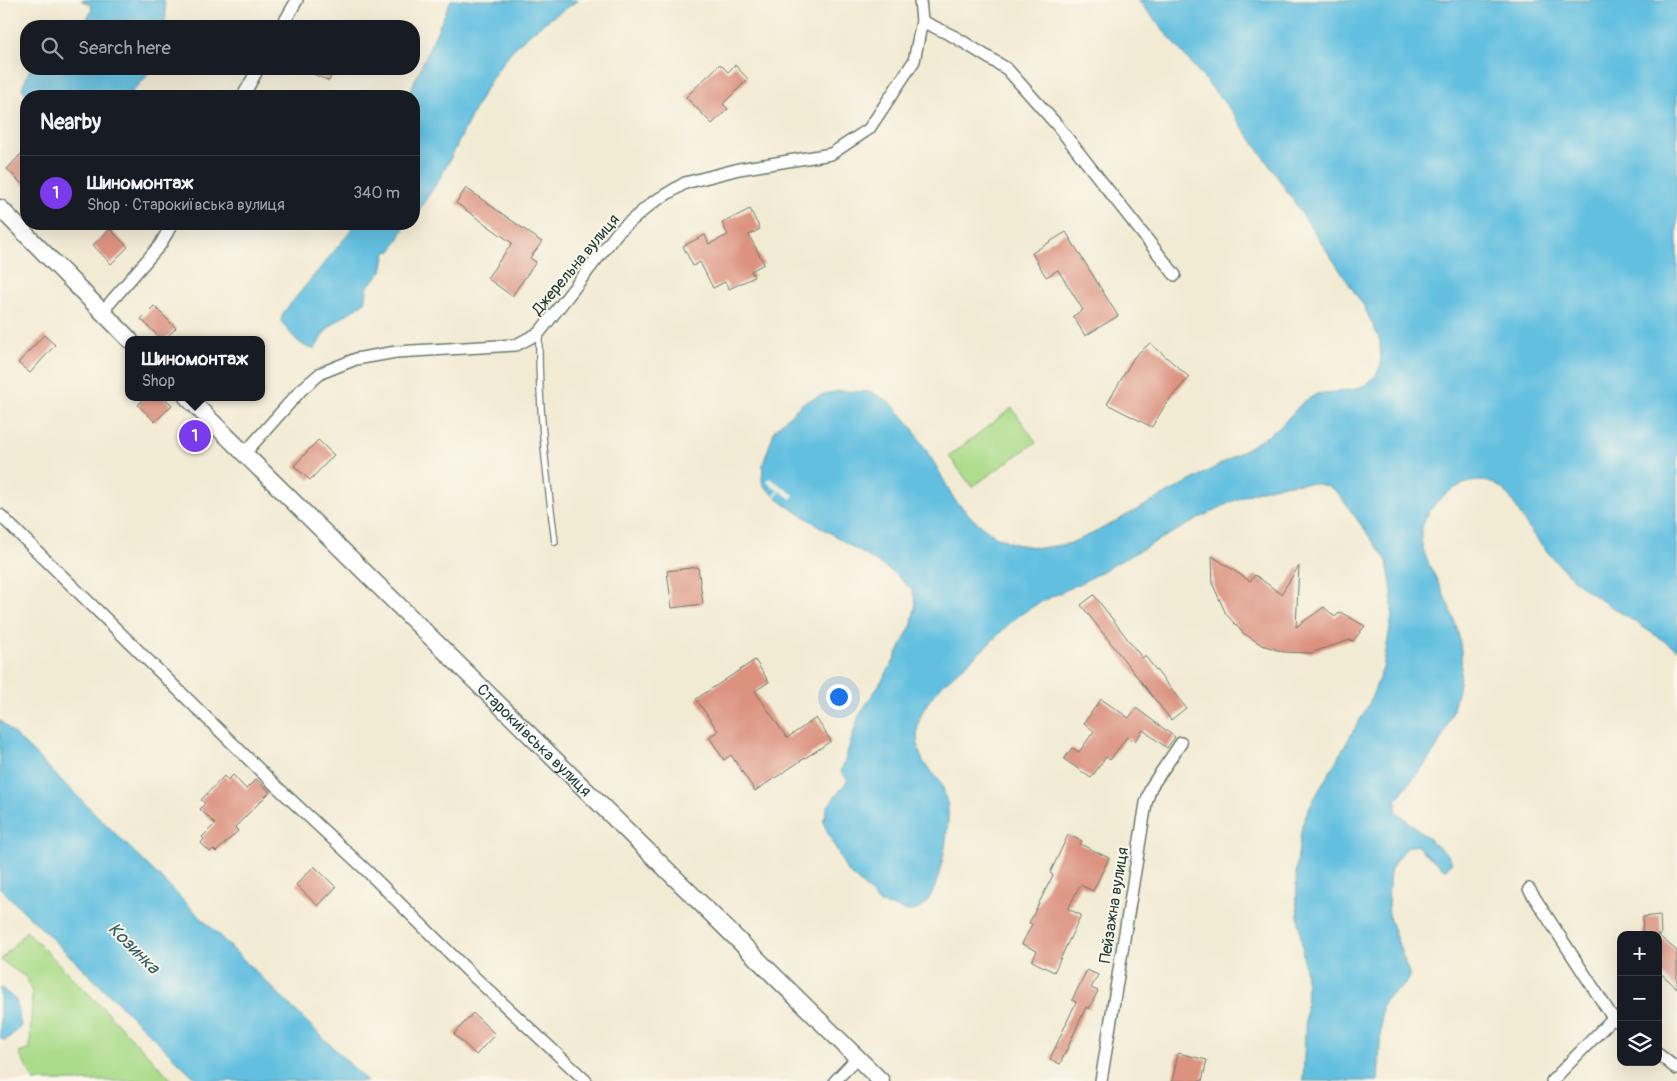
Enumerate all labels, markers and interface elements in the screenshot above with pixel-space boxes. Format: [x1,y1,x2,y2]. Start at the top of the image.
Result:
search box [20,20,420,75]
icon: search [38,34,66,62]
text: Search here [78,36,171,60]
text: Nearby [40,109,101,136]
text: Шиномонтаж [87,171,193,195]
text: 1 [53,183,59,203]
text: 340 m [353,183,400,203]
text: Shop · Старокиївська вулиця [87,195,285,215]
street label: Джерельна вулиця [527,210,624,320]
popup [125,336,265,401]
text: Шиномонтаж [142,347,248,371]
text: Shop [142,371,175,391]
pin: 1 [179,417,211,455]
street label: Старокиївська вулиця [472,680,595,801]
your location [826,684,852,710]
street label: Пейзажна вулиця [1095,846,1133,965]
water label: Козинка [103,918,165,980]
map controls [1617,931,1662,1066]
button: + [1617,931,1662,976]
button: − [1617,976,1662,1021]
button: layers [1617,1021,1662,1066]

